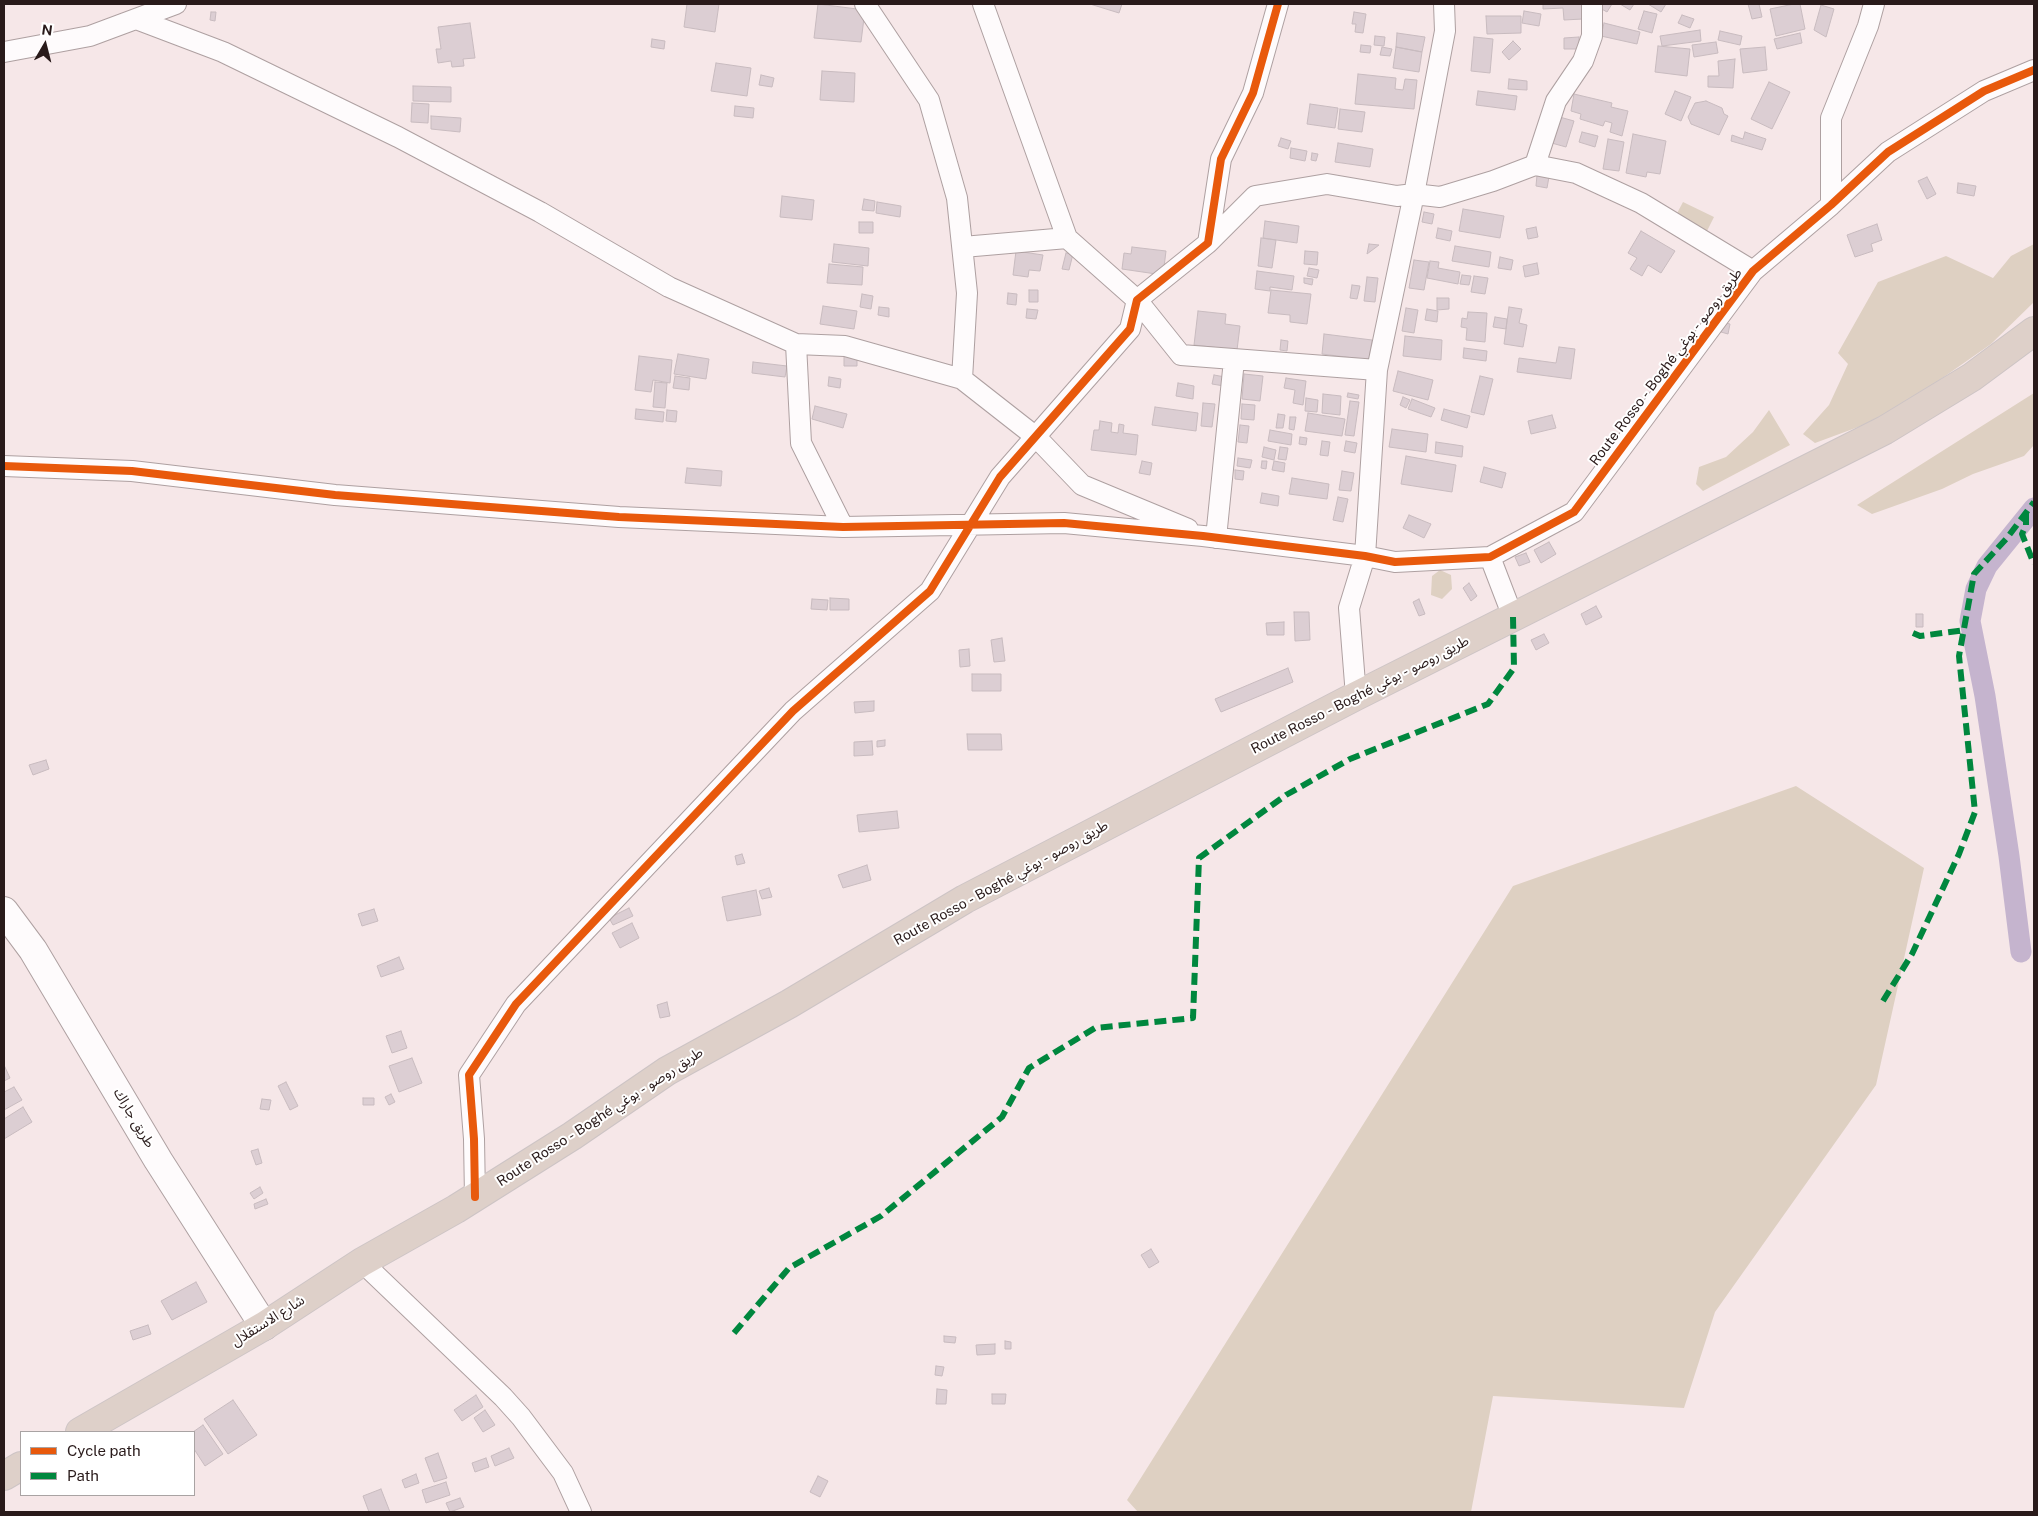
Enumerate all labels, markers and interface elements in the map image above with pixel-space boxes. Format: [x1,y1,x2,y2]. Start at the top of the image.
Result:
north arrow [20,20,70,70]
text: N [41,21,54,39]
street label: Route Rosso - Boghé طريق روصو - بوغي [1586,265,1746,469]
street label: Route Rosso - Boghé طريق روصو - بوغي [1248,632,1472,758]
street label: Route Rosso - Boghé طريق روصو - بوغي [891,817,1111,949]
street label: Route Rosso - Boghé طريق روصو - بوغي [494,1044,706,1190]
street label: طريق جاراك [110,1085,158,1151]
street label: شارع الاستقلال [228,1292,308,1350]
legend [20,1431,195,1496]
text: Cycle path [67,1442,141,1459]
text: Path [67,1467,99,1484]

